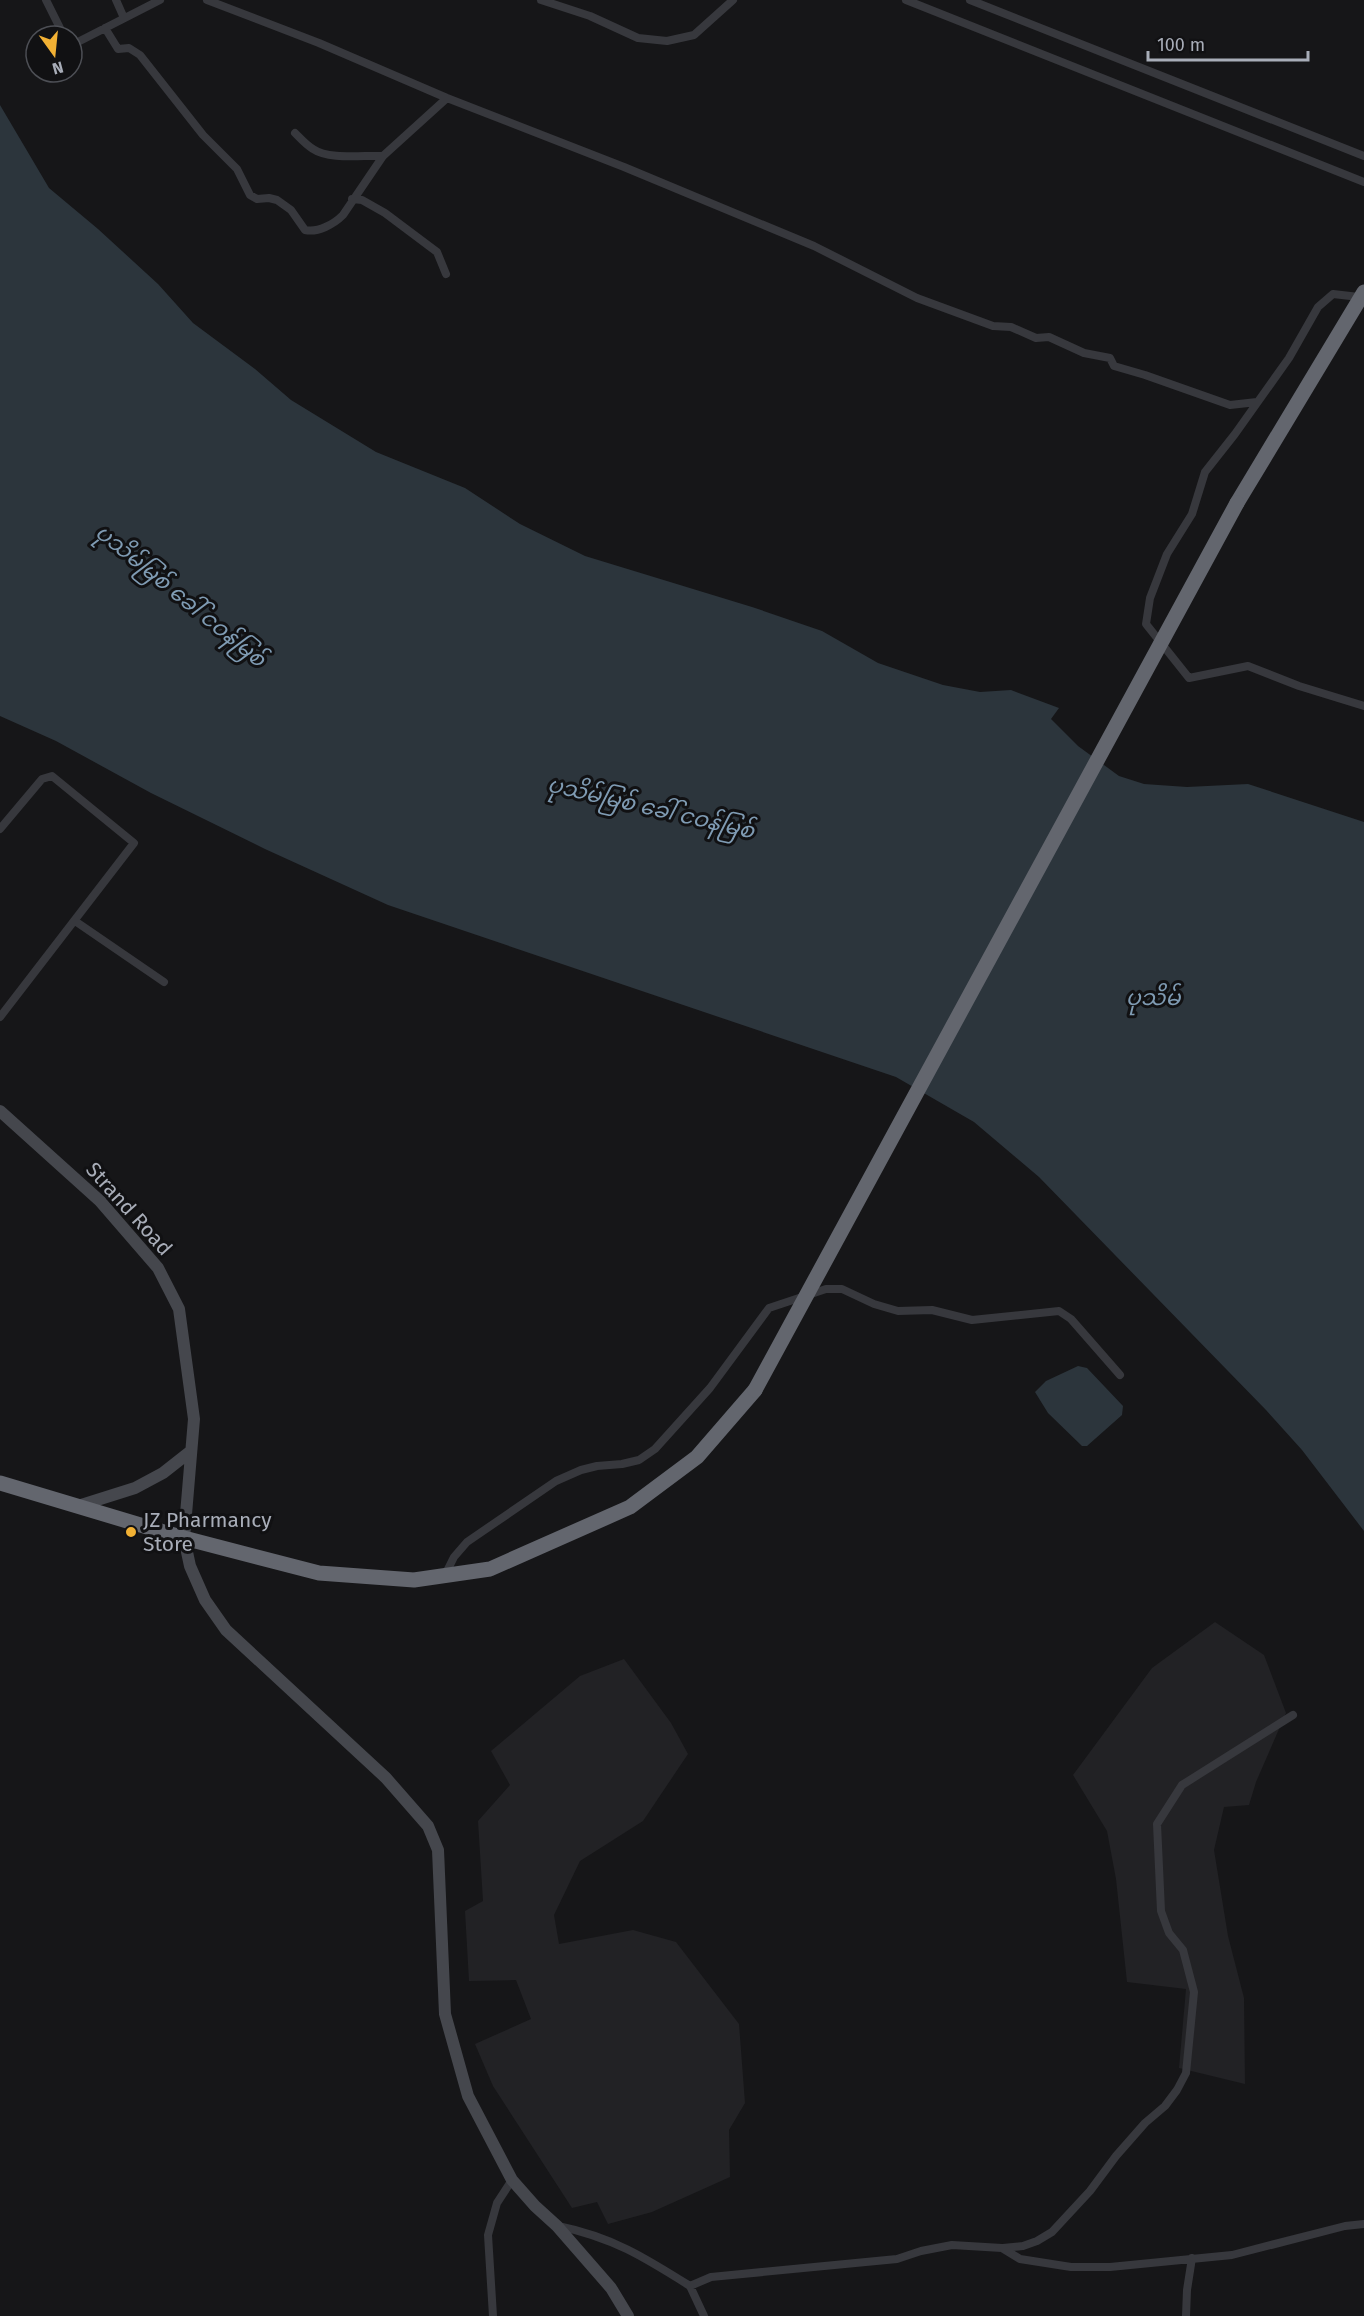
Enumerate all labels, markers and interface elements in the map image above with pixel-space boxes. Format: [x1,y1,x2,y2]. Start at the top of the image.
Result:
north arrow [24,24,84,84]
scale bar [1148,24,1308,62]
text: 100 m [1157,34,1205,56]
text: N [50,57,65,79]
water label: ပုသိမ်မြစ် ခေါ် ငဝန်မြစ် [87,517,274,677]
water label: ပုသိမ်မြစ် ခေါ် ငဝန်မြစ် [544,769,759,850]
water label: ပုသိမ် [1126,982,1181,1016]
street label: Strand Road [80,1157,178,1261]
place label: JZ Pharmancy Store [143,1507,272,1557]
marker: JZ Pharmancy Store [124,1525,138,1539]

